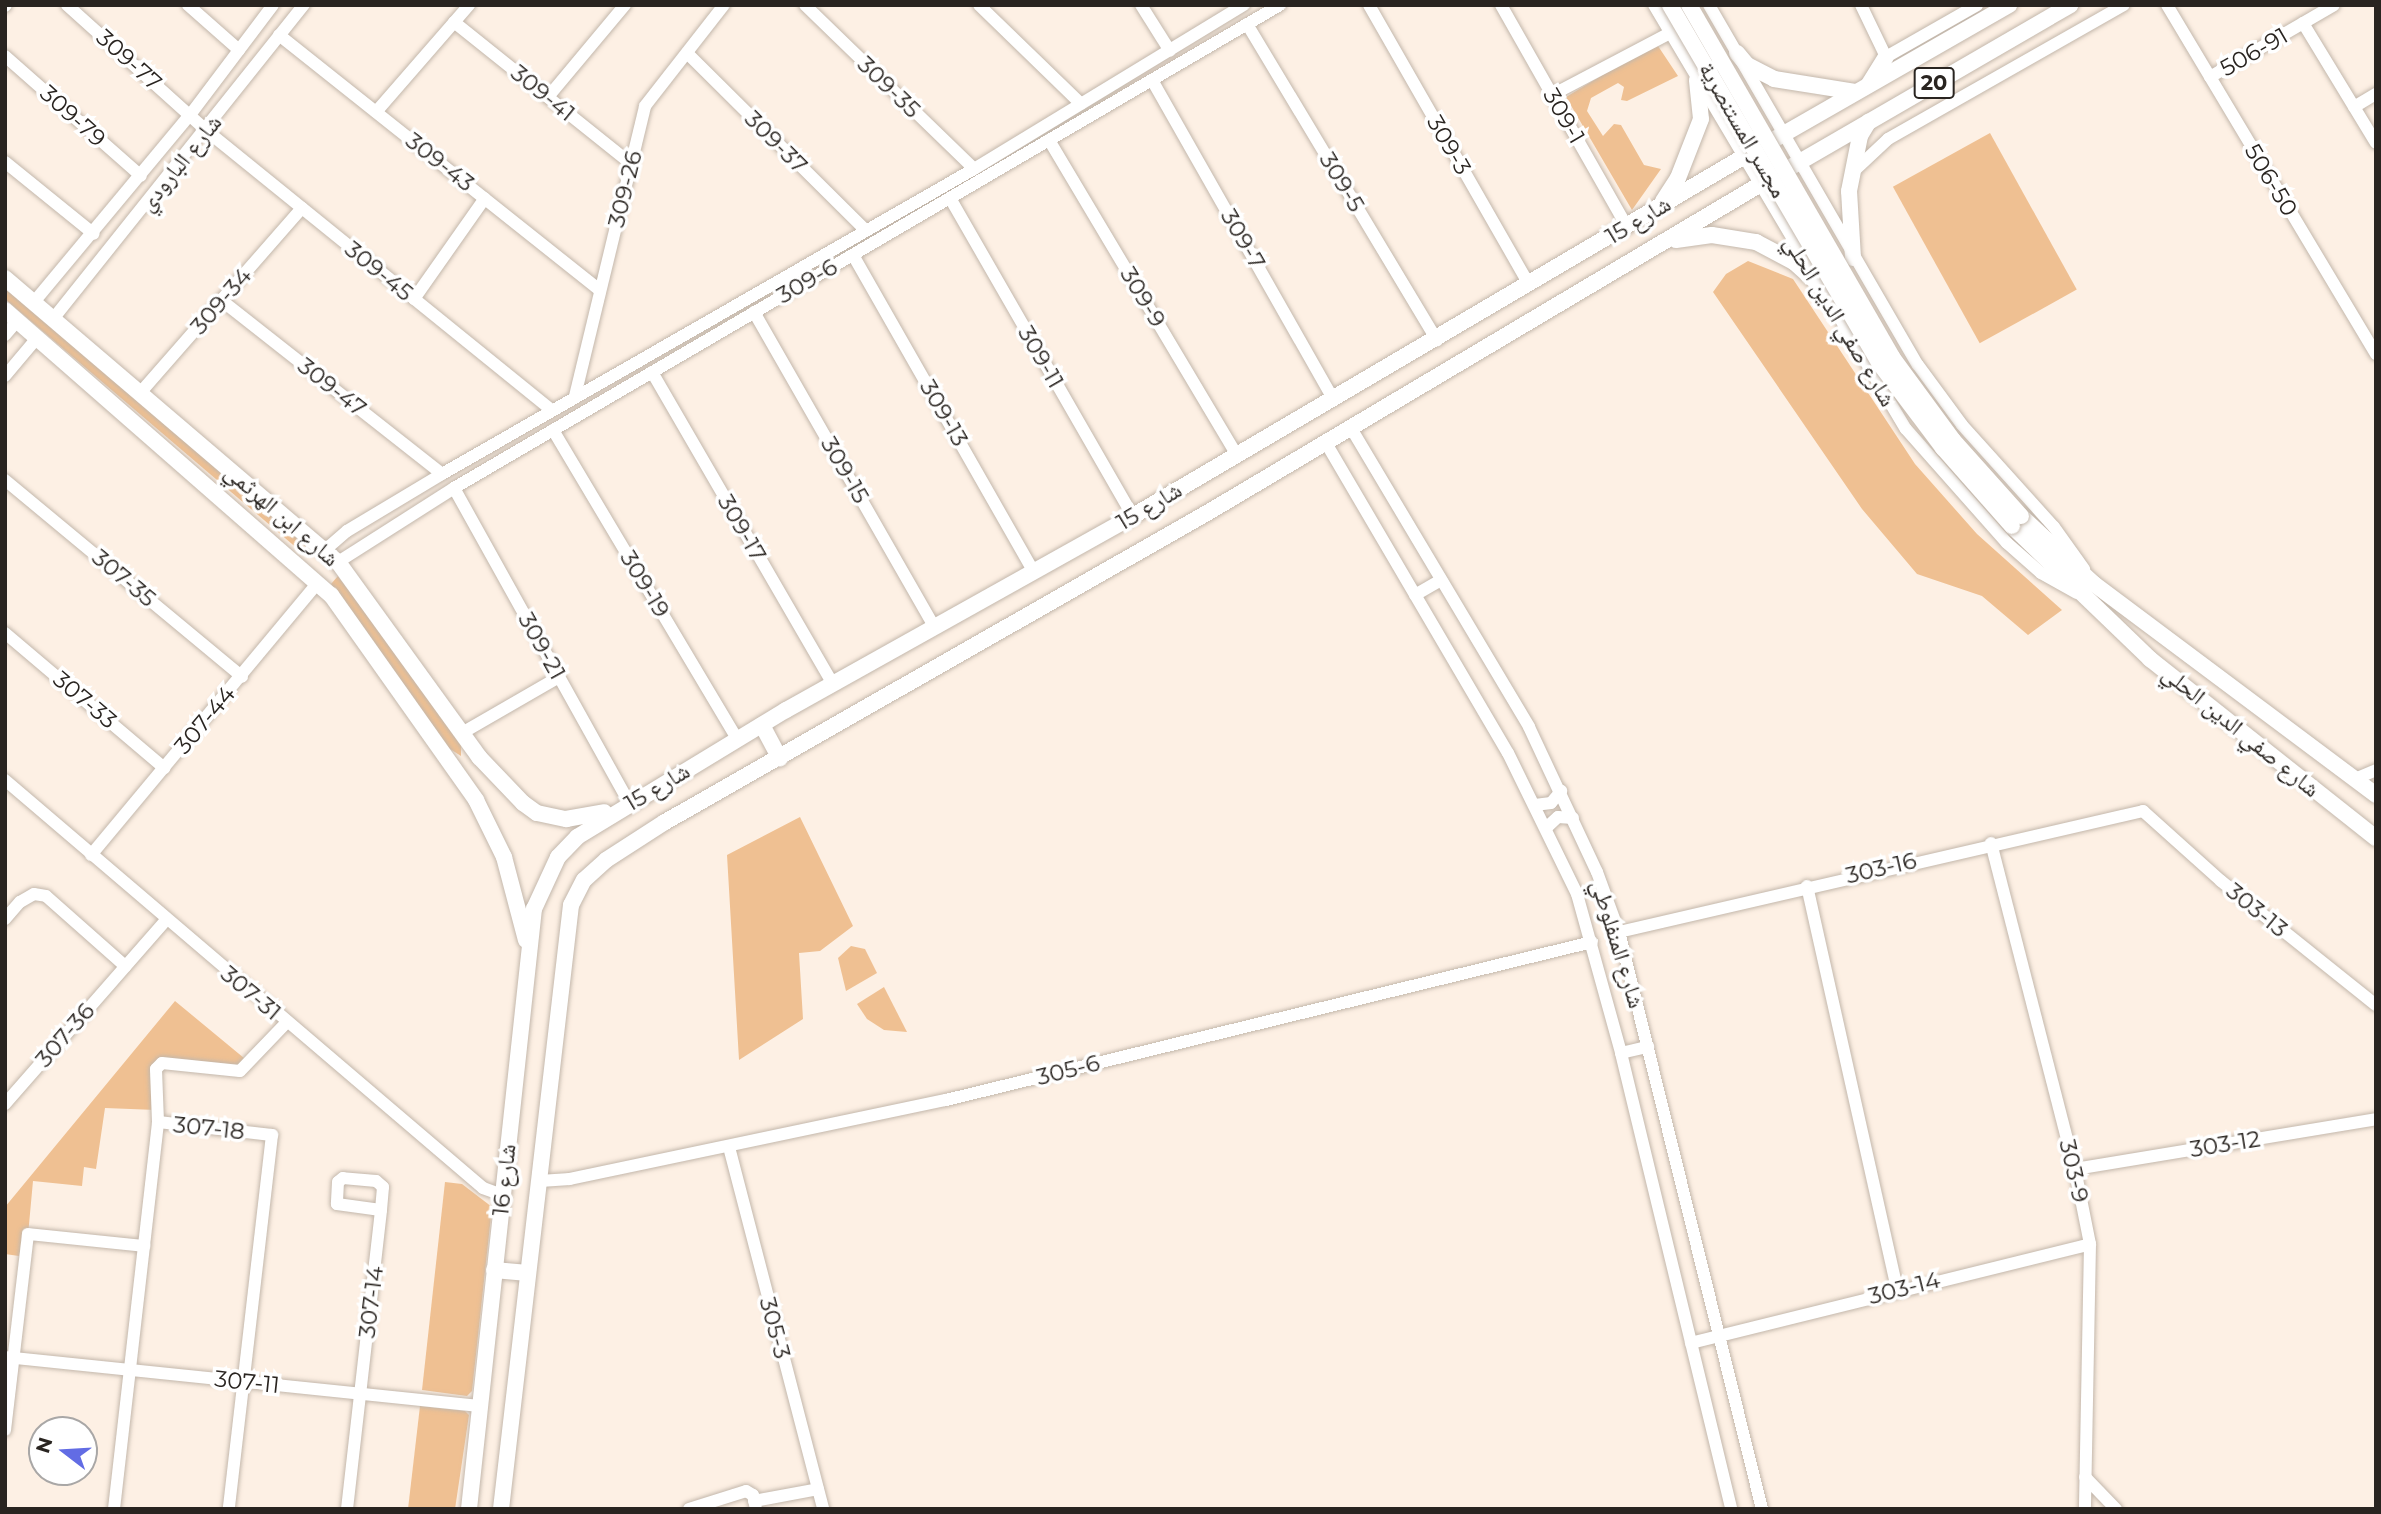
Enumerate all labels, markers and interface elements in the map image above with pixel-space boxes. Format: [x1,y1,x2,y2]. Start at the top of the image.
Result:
street label: 506-91 [2215,22,2293,82]
street label: 309-77 [91,24,167,96]
street label: 309-35 [852,51,926,123]
street label: مجسر المستنصرية [1693,57,1793,203]
street label: 309-41 [505,59,581,127]
road number: 20 [1913,66,1955,100]
street label: 309-79 [35,79,111,153]
street label: 309-1 [1537,84,1591,148]
street label: 309-37 [739,105,813,179]
street label: شارع البارودي [133,109,227,217]
street label: 309-3 [1421,111,1477,179]
street label: 309-43 [400,127,480,197]
street label: 506-50 [2239,139,2303,221]
street label: 309-5 [1314,147,1370,217]
street label: 309-26 [602,148,648,230]
street label: شارع 15 [1600,190,1676,250]
street label: 309-7 [1215,204,1271,274]
street label: شارع صفي الدين الحلي [1778,231,1902,411]
street label: 309-45 [339,235,419,307]
street label: 309-6 [772,253,842,309]
street label: 309-34 [185,262,257,340]
street label: 309-9 [1114,262,1172,332]
street label: 309-11 [1012,321,1070,393]
street label: 309-47 [292,352,372,422]
street label: 309-13 [914,375,974,451]
street label: 309-15 [815,432,875,508]
street label: شارع ابن الهرثمي [219,458,345,572]
street label: شارع 15 [1111,476,1187,536]
street label: 309-17 [712,490,772,566]
street label: 307-35 [87,543,161,613]
street label: 309-19 [614,546,676,622]
street label: 309-21 [512,608,572,684]
street label: شارع صفي الدين الحلي [2157,659,2325,803]
street label: 307-33 [48,665,122,735]
street label: 307-44 [169,681,241,759]
street label: شارع 15 [619,757,695,817]
street label: 303-16 [1843,846,1919,890]
street label: شارع المنفلوطي [1585,877,1651,1011]
street label: 303-13 [2221,877,2293,943]
street label: 307-31 [215,960,287,1026]
street label: 307-36 [30,997,100,1073]
street label: 305-6 [1034,1049,1102,1091]
street label: 307-18 [172,1111,246,1145]
street label: 303-12 [2188,1125,2262,1163]
street label: 303-9 [2053,1137,2095,1205]
street label: شارع 16 [487,1143,521,1217]
street label: 307-14 [353,1264,389,1340]
street label: 303-14 [1865,1266,1943,1310]
street label: 305-3 [754,1294,796,1362]
street label: 307-11 [213,1365,281,1399]
north arrow [28,1416,98,1486]
text: N [31,1435,58,1456]

